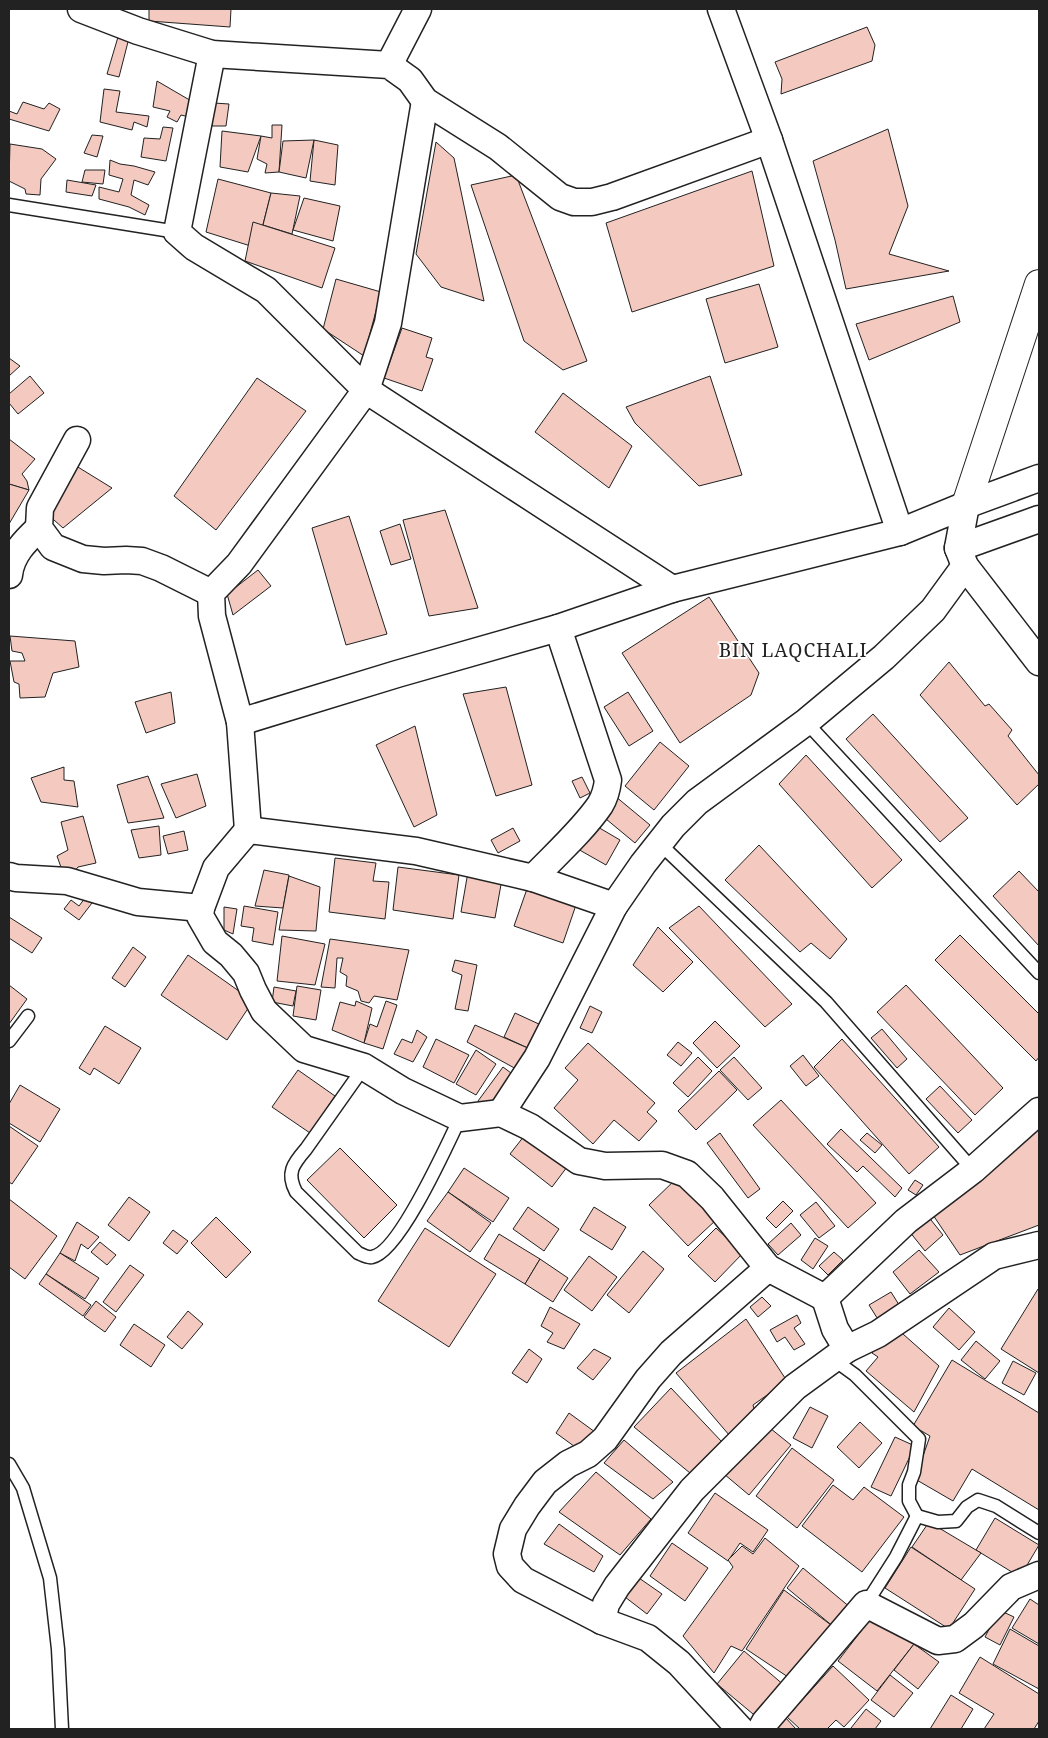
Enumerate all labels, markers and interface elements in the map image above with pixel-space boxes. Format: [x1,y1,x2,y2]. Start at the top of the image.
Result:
district label: BIN LAQCHALI [719,637,867,663]

